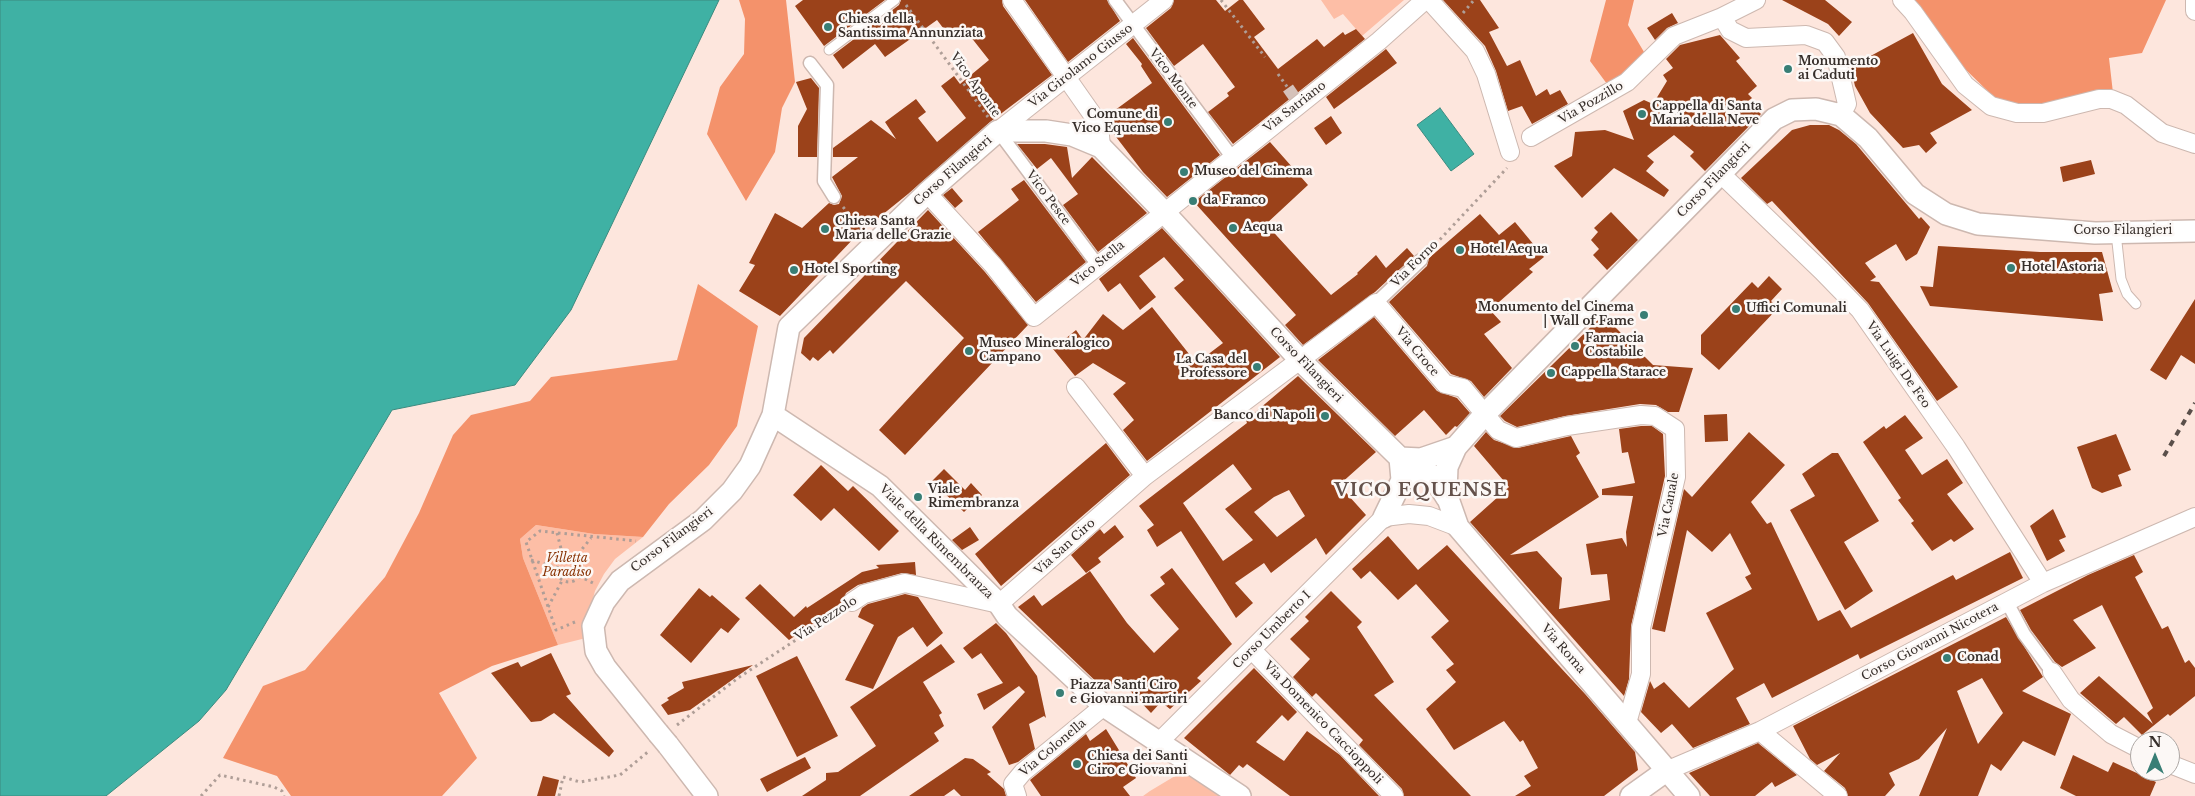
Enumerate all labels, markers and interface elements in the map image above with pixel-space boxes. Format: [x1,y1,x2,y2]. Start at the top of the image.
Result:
place label: Chiesa della Santissima Annunziata [838,13,983,41]
marker: Chiesa della Santissima Annunziata [822,21,834,33]
street label: Via Girolamo Giusso [1026,21,1136,111]
street label: Vico Monte [1146,46,1200,112]
street label: Vico Aponte [947,50,1003,120]
place label: Monumento ai Caduti [1798,55,1878,83]
marker: Monumento ai Caduti [1782,63,1794,75]
street label: Via Satriano [1261,78,1329,136]
street label: Via Pozzillo [1556,79,1626,127]
place label: Cappella di Santa Maria della Neve [1652,100,1762,128]
place label: Comune di Vico Equense [1072,108,1158,136]
marker: Cappella di Santa Maria della Neve [1636,108,1648,120]
marker: Comune di Vico Equense [1162,116,1174,128]
street label: Corso Filangieri [911,133,995,209]
street label: Corso Filangieri [1674,139,1754,221]
place label: Museo del Cinema [1194,165,1313,179]
marker: Museo del Cinema [1178,166,1190,178]
street label: Vico Pesce [1023,168,1073,228]
place label: da Franco [1203,194,1266,208]
marker: da Franco [1187,195,1199,207]
place label: Chiesa Santa Maria delle Grazie [835,215,952,243]
place label: Aequa [1243,221,1283,235]
marker: Aequa [1227,222,1239,234]
marker: Chiesa Santa Maria delle Grazie [819,223,831,235]
street label: Corso Filangieri [2074,224,2172,238]
street label: Via Forno [1388,237,1442,291]
street label: Vico Stella [1068,238,1128,290]
place label: Hotel Aequa [1470,243,1548,257]
marker: Hotel Aequa [1454,244,1466,256]
place label: Hotel Astoria [2021,261,2104,275]
marker: Hotel Astoria [2005,262,2017,274]
place label: Hotel Sporting [804,263,897,277]
marker: Hotel Sporting [788,264,800,276]
place label: Monumento del Cinema | Wall of Fame [1478,301,1634,329]
place label: Uffici Comunali [1746,302,1847,316]
marker: Uffici Comunali [1730,303,1742,315]
marker: Monumento del Cinema | Wall of Fame [1638,309,1650,321]
street label: Via Luigi De Feo [1863,319,1933,411]
street label: Corso Filangieri [1266,324,1346,406]
street label: Via Croce [1392,324,1442,380]
place label: Farmacia Costabile [1585,332,1644,360]
place label: Museo Mineralogico Campano [979,337,1110,365]
marker: Farmacia Costabile [1569,340,1581,352]
marker: Museo Mineralogico Campano [963,345,975,357]
place label: La Casa del Professore [1176,353,1247,381]
marker: La Casa del Professore [1251,361,1263,373]
place label: Cappella Starace [1561,366,1666,380]
marker: Cappella Starace [1545,367,1557,379]
place label: Banco di Napoli [1213,409,1315,423]
marker: Banco di Napoli [1319,410,1331,422]
street label: Via Canale [1656,472,1682,538]
district label: VICO EQUENSE [1333,480,1509,502]
street label: Viale della Rimembranza [876,482,996,602]
place label: Viale Rimembranza [928,483,1019,511]
marker: Viale Rimembranza [912,491,924,503]
street label: Corso Filangieri [628,505,716,575]
street label: Via San Ciro [1032,516,1098,578]
park label: Villetta Paradiso [543,552,591,580]
street label: Corso Umberto I [1230,588,1314,672]
street label: Via Pezzolo [792,594,860,644]
street label: Corso Giovanni Nicotera [1859,600,2001,684]
street label: Via Roma [1538,622,1588,676]
place label: Conad [1957,651,1999,665]
marker: Conad [1941,652,1953,664]
street label: Via Domenico Caccioppoli [1261,659,1385,787]
place label: Piazza Santi Ciro e Giovanni martiri [1070,679,1187,707]
marker: Piazza Santi Ciro e Giovanni martiri [1054,687,1066,699]
street label: Via Colonella [1017,716,1089,780]
north arrow [2130,731,2180,781]
text: N [2148,733,2162,751]
place label: Chiesa dei Santi Ciro e Giovanni [1087,750,1188,778]
marker: Chiesa dei Santi Ciro e Giovanni [1071,758,1083,770]

